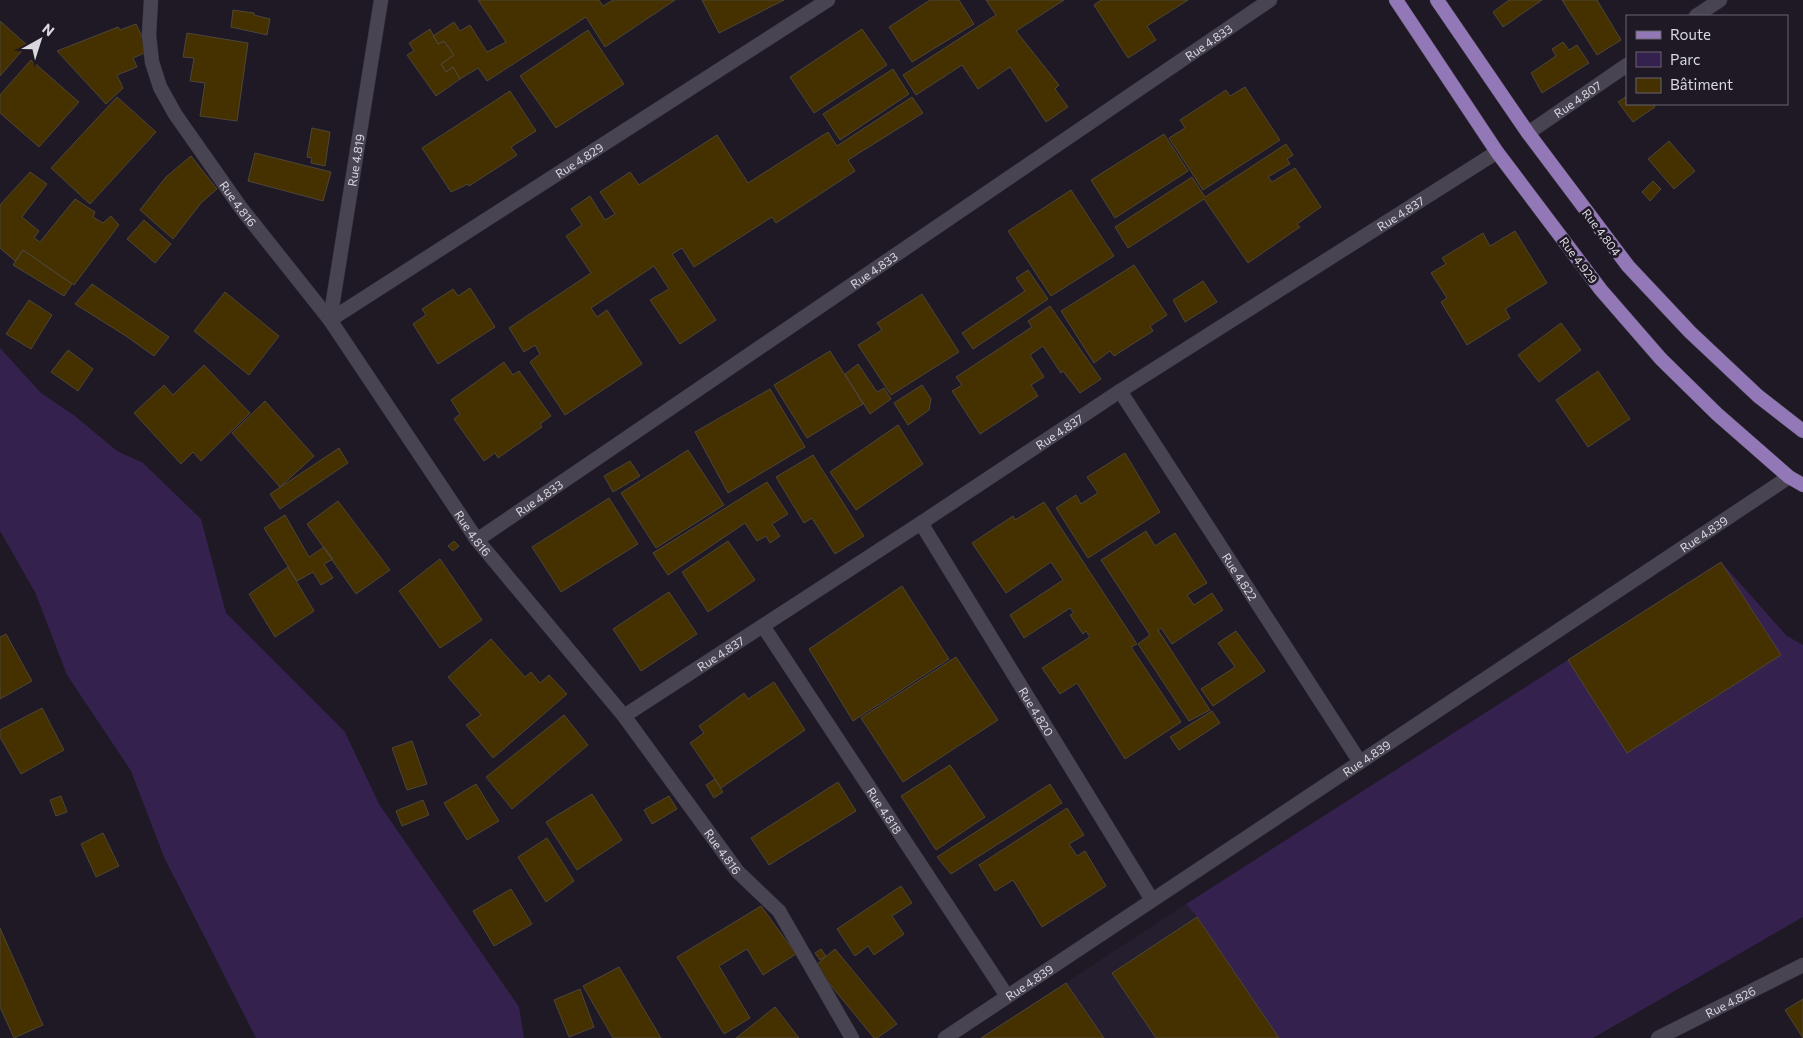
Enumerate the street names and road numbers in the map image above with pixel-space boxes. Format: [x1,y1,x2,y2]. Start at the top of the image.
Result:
street label: Rue 4.833 [1182,21,1235,63]
street label: Rue 4.807 [1551,78,1604,120]
street label: Rue 4.819 [344,133,367,187]
street label: Rue 4.829 [552,139,606,181]
street label: Rue 4.816 [217,178,260,229]
street label: Rue 4.837 [1374,193,1427,233]
street label: Rue 4.804 [1580,206,1624,258]
street label: Rue 4.929 [1557,234,1601,286]
street label: Rue 4.833 [847,249,900,291]
street label: Rue 4.837 [1033,411,1085,452]
street label: Rue 4.833 [513,477,565,519]
street label: Rue 4.816 [452,508,494,559]
street label: Rue 4.839 [1677,513,1730,555]
street label: Rue 4.822 [1220,550,1261,603]
street label: Rue 4.837 [694,633,747,674]
street label: Rue 4.820 [1016,684,1057,739]
street label: Rue 4.839 [1340,737,1393,779]
street label: Rue 4.818 [864,785,905,836]
street label: Rue 4.816 [702,826,744,877]
street label: Rue 4.839 [1003,961,1056,1003]
street label: Rue 4.826 [1703,983,1758,1020]

